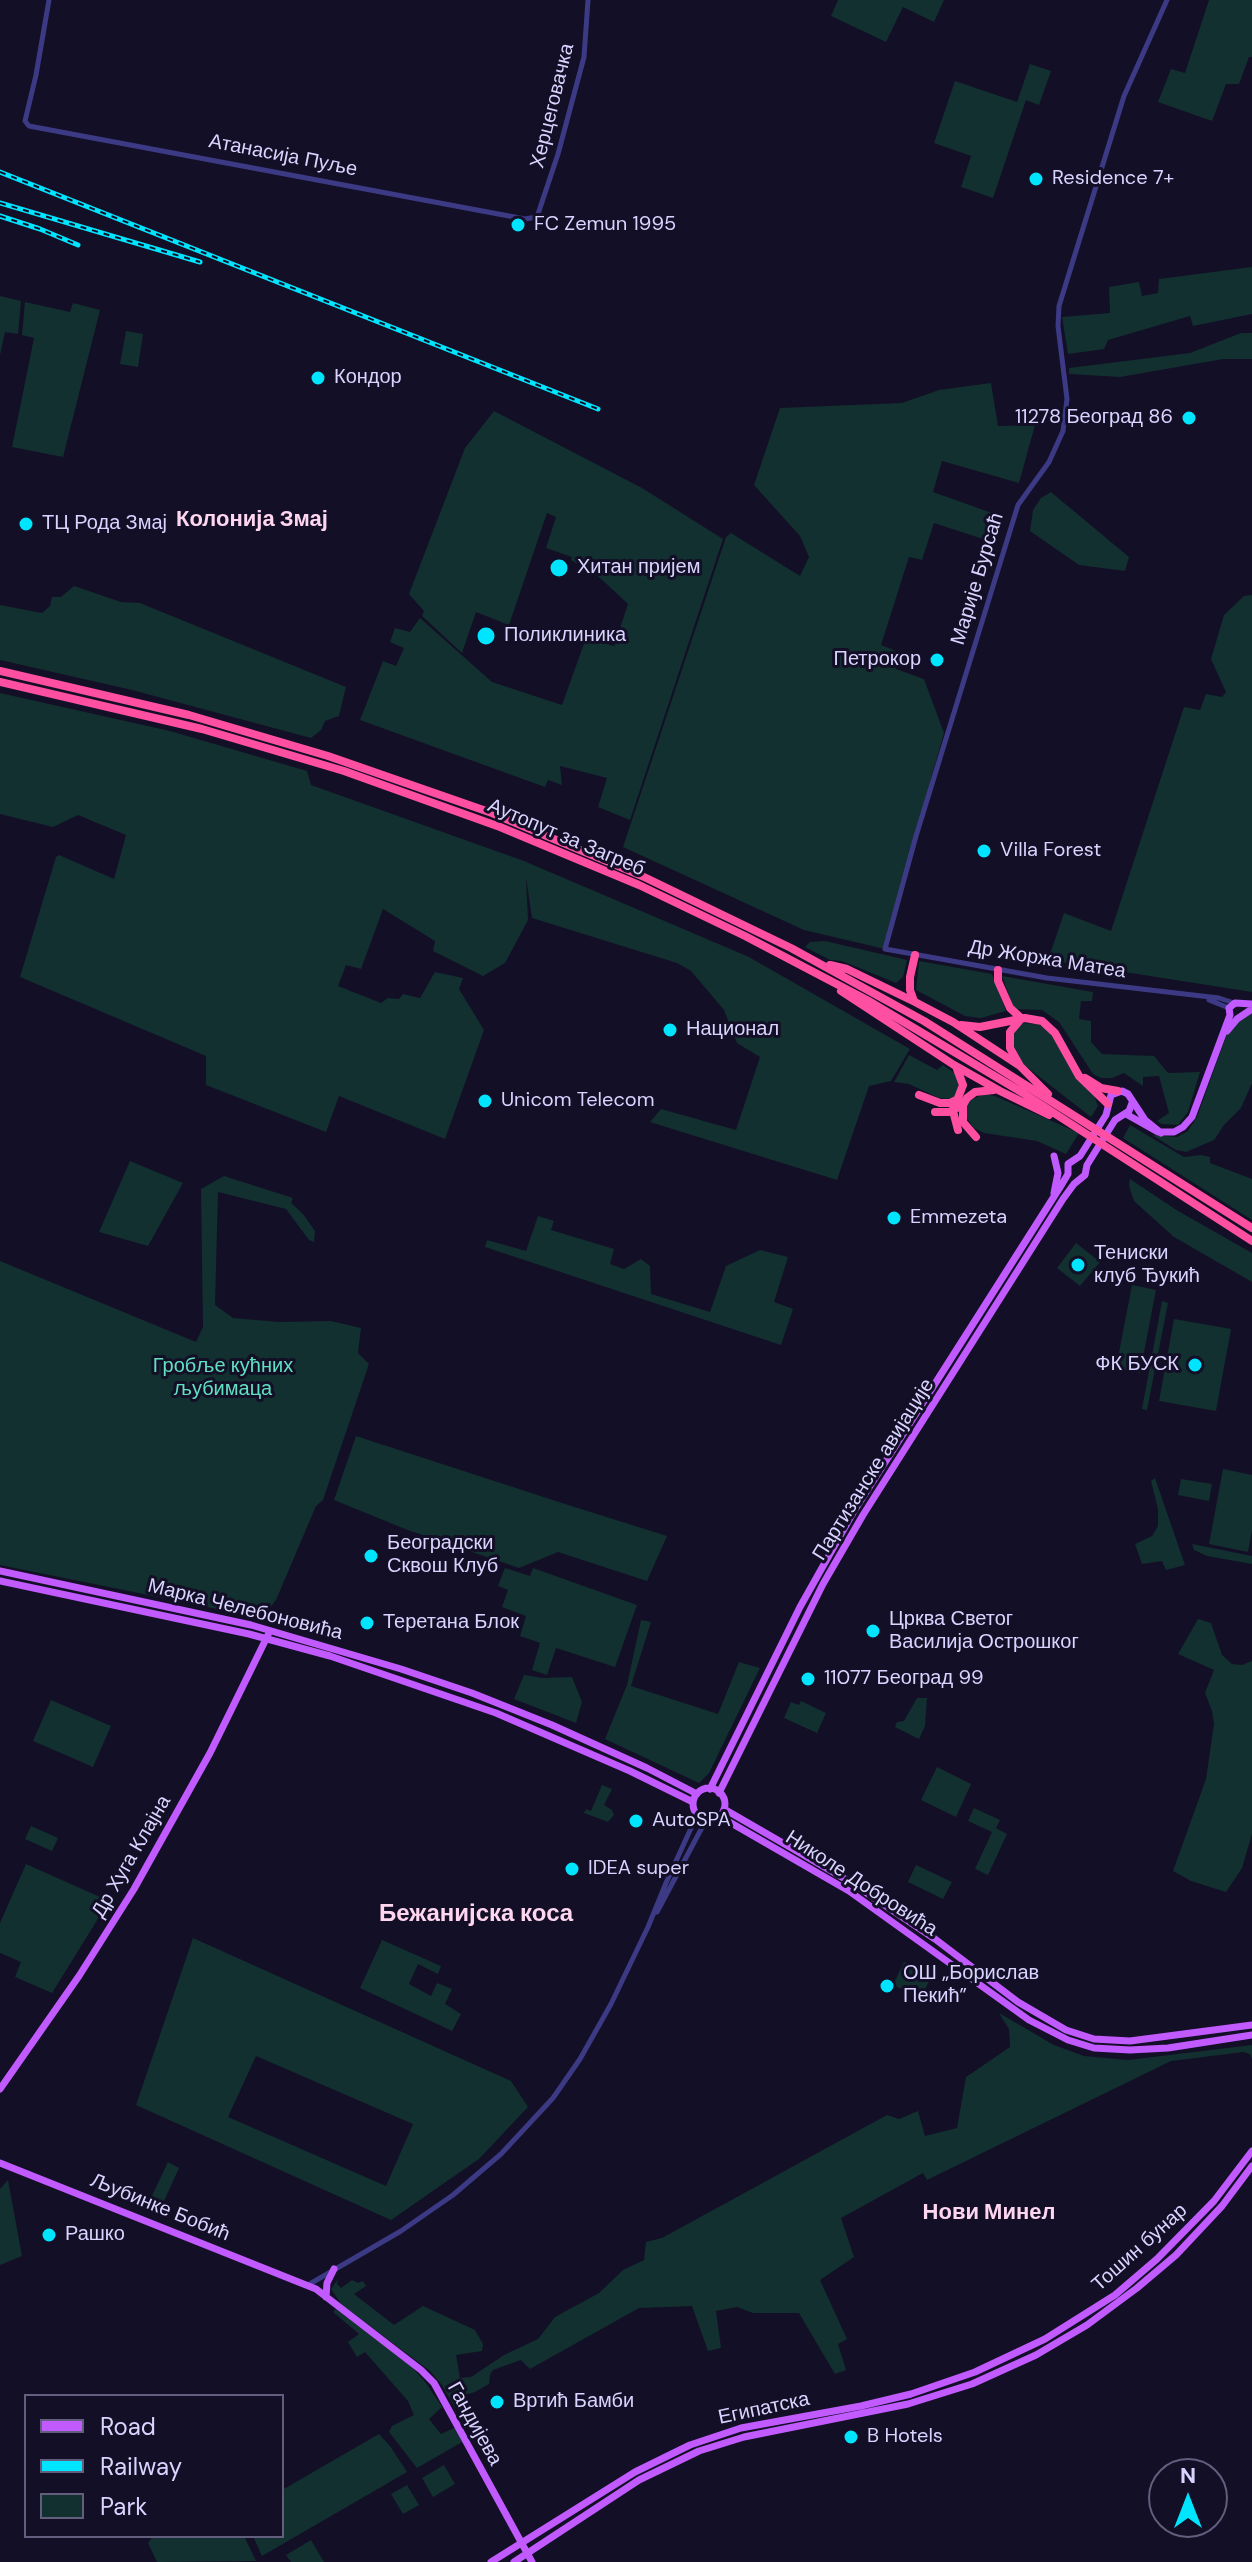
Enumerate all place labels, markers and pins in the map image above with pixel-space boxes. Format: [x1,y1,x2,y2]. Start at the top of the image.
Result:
place label: Residence 7+ [1052,167,1174,191]
marker: Residence 7+ [1027,170,1045,188]
place label: FC Zemun 1995 [534,213,676,237]
marker: FC Zemun 1995 [509,216,527,234]
place label: Кондор [334,366,402,390]
marker: Кондор [309,369,327,387]
place label: 11278 Београд 86 [1015,406,1173,430]
marker: 11278 Београд 86 [1180,409,1198,427]
place label: ТЦ Рода Змај [42,512,167,536]
marker: ТЦ Рода Змај [17,515,35,533]
place label: Хитан пријем [577,556,700,580]
marker: Хитан пријем [548,557,570,579]
place label: Поликлиника [504,624,626,648]
marker: Поликлиника [475,625,497,647]
place label: Петрокор [834,648,921,672]
marker: Петрокор [928,651,946,669]
place label: Villa Forest [1000,839,1101,863]
marker: Villa Forest [975,842,993,860]
place label: Национал [686,1018,779,1042]
marker: Национал [661,1021,679,1039]
place label: Unicom Telecom [501,1089,655,1113]
marker: Unicom Telecom [476,1092,494,1110]
place label: Emmezeta [910,1206,1007,1230]
marker: Emmezeta [885,1209,903,1227]
place label: Тениски клуб Ђукић [1094,1242,1200,1289]
marker: Тениски клуб Ђукић [1069,1256,1087,1274]
place label: ФК БУСК [1095,1353,1179,1377]
marker: ФК БУСК [1186,1356,1204,1374]
place label: Београдски Сквош Клуб [387,1532,498,1579]
marker: Београдски Сквош Клуб [362,1547,380,1565]
place label: Црква Светог Василија Острошког [889,1608,1079,1655]
place label: Теретана Блок [383,1611,519,1635]
marker: Теретана Блок [358,1614,376,1632]
marker: Црква Светог Василија Острошког [864,1622,882,1640]
place label: 11077 Београд 99 [824,1667,984,1691]
marker: 11077 Београд 99 [799,1670,817,1688]
place label: AutoSPA [652,1809,731,1833]
marker: AutoSPA [627,1812,645,1830]
place label: IDEA super [588,1857,689,1881]
marker: IDEA super [563,1860,581,1878]
place label: ОШ „Борислав Пекић” [903,1962,1039,2009]
marker: ОШ „Борислав Пекић” [878,1977,896,1995]
place label: Рашко [65,2223,125,2247]
marker: Рашко [40,2226,58,2244]
place label: Вртић Бамби [513,2390,634,2414]
marker: Вртић Бамби [488,2393,506,2411]
place label: B Hotels [867,2425,943,2449]
marker: B Hotels [842,2428,860,2446]

